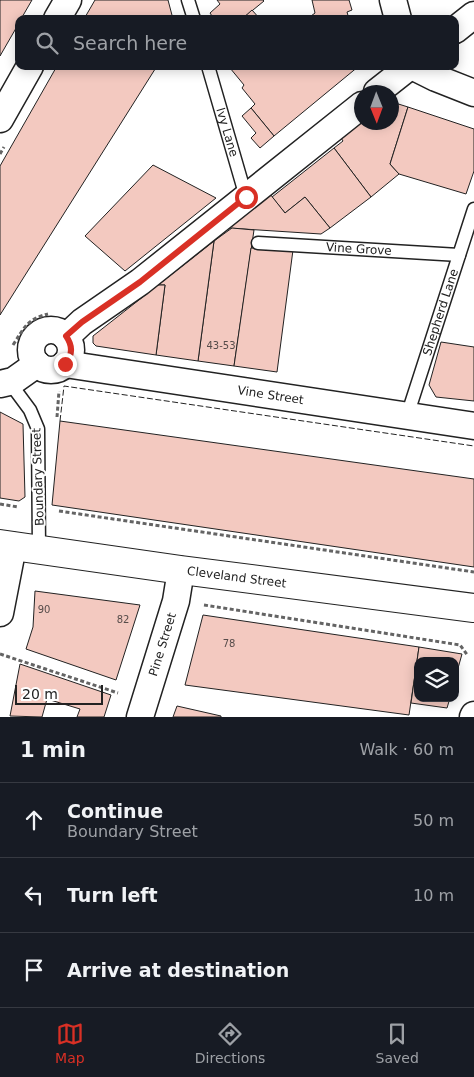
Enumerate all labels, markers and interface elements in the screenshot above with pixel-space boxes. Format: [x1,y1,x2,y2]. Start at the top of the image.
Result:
search box [15,15,459,70]
icon: search [33,29,61,57]
text: Search here [73,32,187,54]
north arrow [354,85,399,130]
street label: Ivy Lane [213,106,241,159]
route start [235,186,258,209]
street label: Vine Grove [325,240,392,258]
street label: Shepherd Lane [420,267,461,357]
house number: 43-53 [206,340,236,351]
route end [54,353,77,376]
street label: Vine Street [237,383,305,407]
street label: Boundary Street [29,427,47,526]
street label: Cleveland Street [186,564,287,591]
house number: 90 [38,604,50,615]
street label: Pine Street [146,611,179,678]
house number: 82 [117,614,129,625]
house number: 78 [223,638,235,649]
map controls [414,657,459,702]
button: layers [414,657,459,702]
scale bar [15,682,102,705]
text: 20 m [22,686,58,702]
text: 1 min [20,738,86,762]
text: Walk · 60 m [359,740,454,759]
text: Continue [67,800,163,822]
icon: ahead [20,806,48,834]
text: 50 m [413,811,454,830]
text: Boundary Street [67,822,198,841]
icon: left [20,881,48,909]
text: Turn left [67,884,158,906]
text: 10 m [413,886,454,905]
icon: arrive [20,956,48,984]
text: Arrive at destination [67,959,289,981]
tab: Map [55,1020,85,1066]
tab: Directions [195,1020,265,1066]
tab: Saved [376,1020,419,1066]

